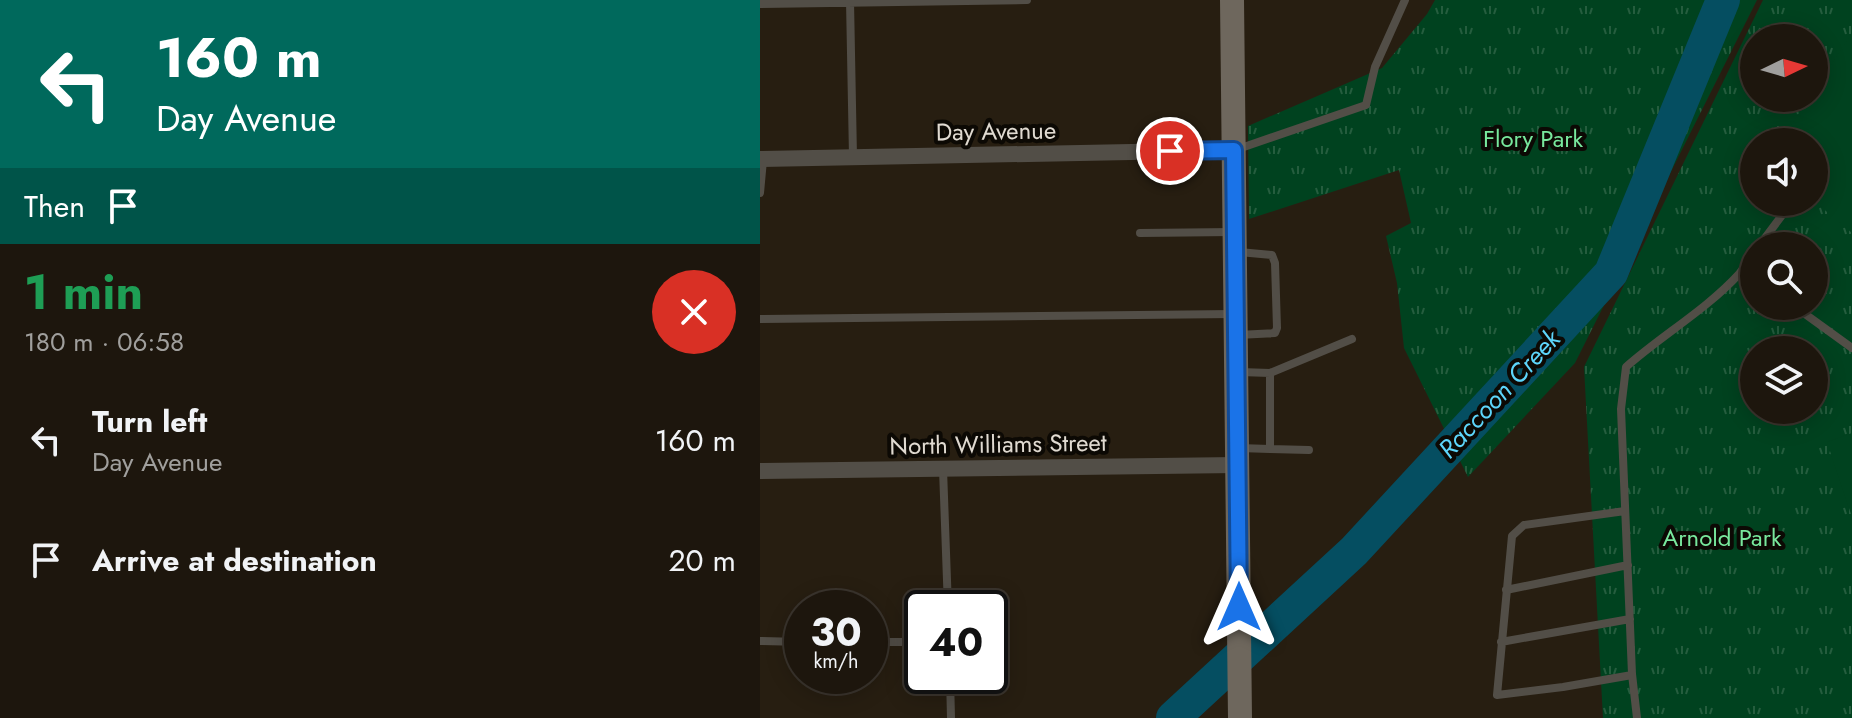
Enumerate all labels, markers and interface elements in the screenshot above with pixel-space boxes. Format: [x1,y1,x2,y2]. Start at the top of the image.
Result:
text: 160 m [156,17,322,98]
north arrow [1740,24,1828,112]
map controls [1740,24,1828,424]
icon: left [24,32,128,136]
text: Day Avenue [156,92,336,144]
street label: Day Avenue [936,112,1056,150]
pin [1136,117,1204,185]
park label: Flory Park [1483,121,1583,156]
button: sound [1740,128,1828,216]
icon: arrive [1148,129,1192,173]
icon: arrive [101,184,145,228]
text: Then [24,185,85,228]
button: search [1740,232,1828,320]
text: 1 min [24,258,143,327]
button: close [652,270,736,354]
water label: Raccoon Creek [1429,320,1570,467]
text: 180 m · 06:58 [24,323,184,361]
button: layers [1740,336,1828,424]
text: Turn left [92,400,207,443]
icon: left [24,418,68,462]
text: 160 m [655,419,736,462]
street label: North Williams Street [889,425,1107,463]
text: Day Avenue [92,443,222,481]
park label: Arnold Park [1663,520,1782,555]
icon: arrive [24,538,68,582]
text: Arrive at destination [92,539,377,582]
text: 20 m [669,539,736,582]
position arrow [1197,565,1281,649]
speed limit sign: 40 [904,590,1008,694]
text: 30 [810,603,862,661]
text: km/h [813,647,859,676]

